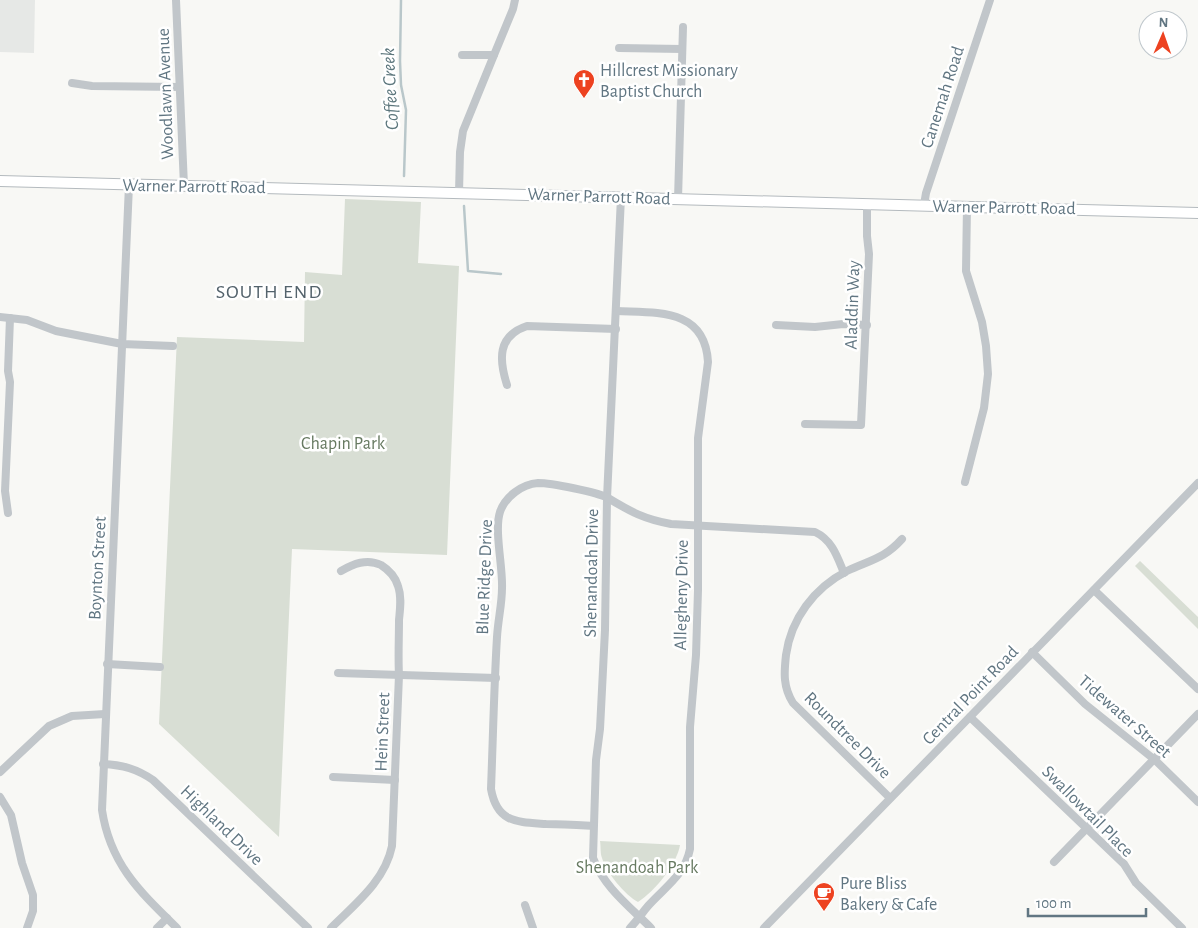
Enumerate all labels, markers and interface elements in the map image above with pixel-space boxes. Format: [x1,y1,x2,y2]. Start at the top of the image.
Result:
north arrow [1138,10,1188,60]
text: N [1158,16,1169,30]
street label: Woodlawn Avenue [155,28,177,160]
street label: Canemah Road [918,44,968,150]
water label: Coffee Creek [379,47,402,131]
place label: Hillcrest Missionary Baptist Church [600,62,738,101]
church icon: Hillcrest Missionary Baptist Church [572,68,596,99]
street label: Warner Parrott Road [122,177,266,197]
street label: Warner Parrott Road [527,186,671,208]
street label: Warner Parrott Road [932,198,1076,218]
street label: Aladdin Way [842,260,864,350]
district label: SOUTH END [216,282,322,302]
park label: Chapin Park [301,435,386,453]
street label: Shenandoah Drive [582,508,602,638]
street label: Boynton Street [86,515,110,620]
street label: Blue Ridge Drive [474,519,496,635]
street label: Allegheny Drive [672,539,692,651]
street label: Central Point Road [919,643,1022,748]
street label: Tidewater Street [1075,672,1174,762]
street label: Roundtree Drive [801,689,894,782]
street label: Hein Street [373,692,393,772]
street label: Swallowtail Place [1038,763,1136,861]
street label: Highland Drive [177,782,266,869]
park label: Shenandoah Park [576,859,699,877]
place label: Pure Bliss Bakery & Cafe [840,875,937,914]
cafe icon: Pure Bliss Bakery & Cafe [812,881,836,912]
scale bar [1028,886,1146,918]
text: 100 m [1036,896,1071,911]

